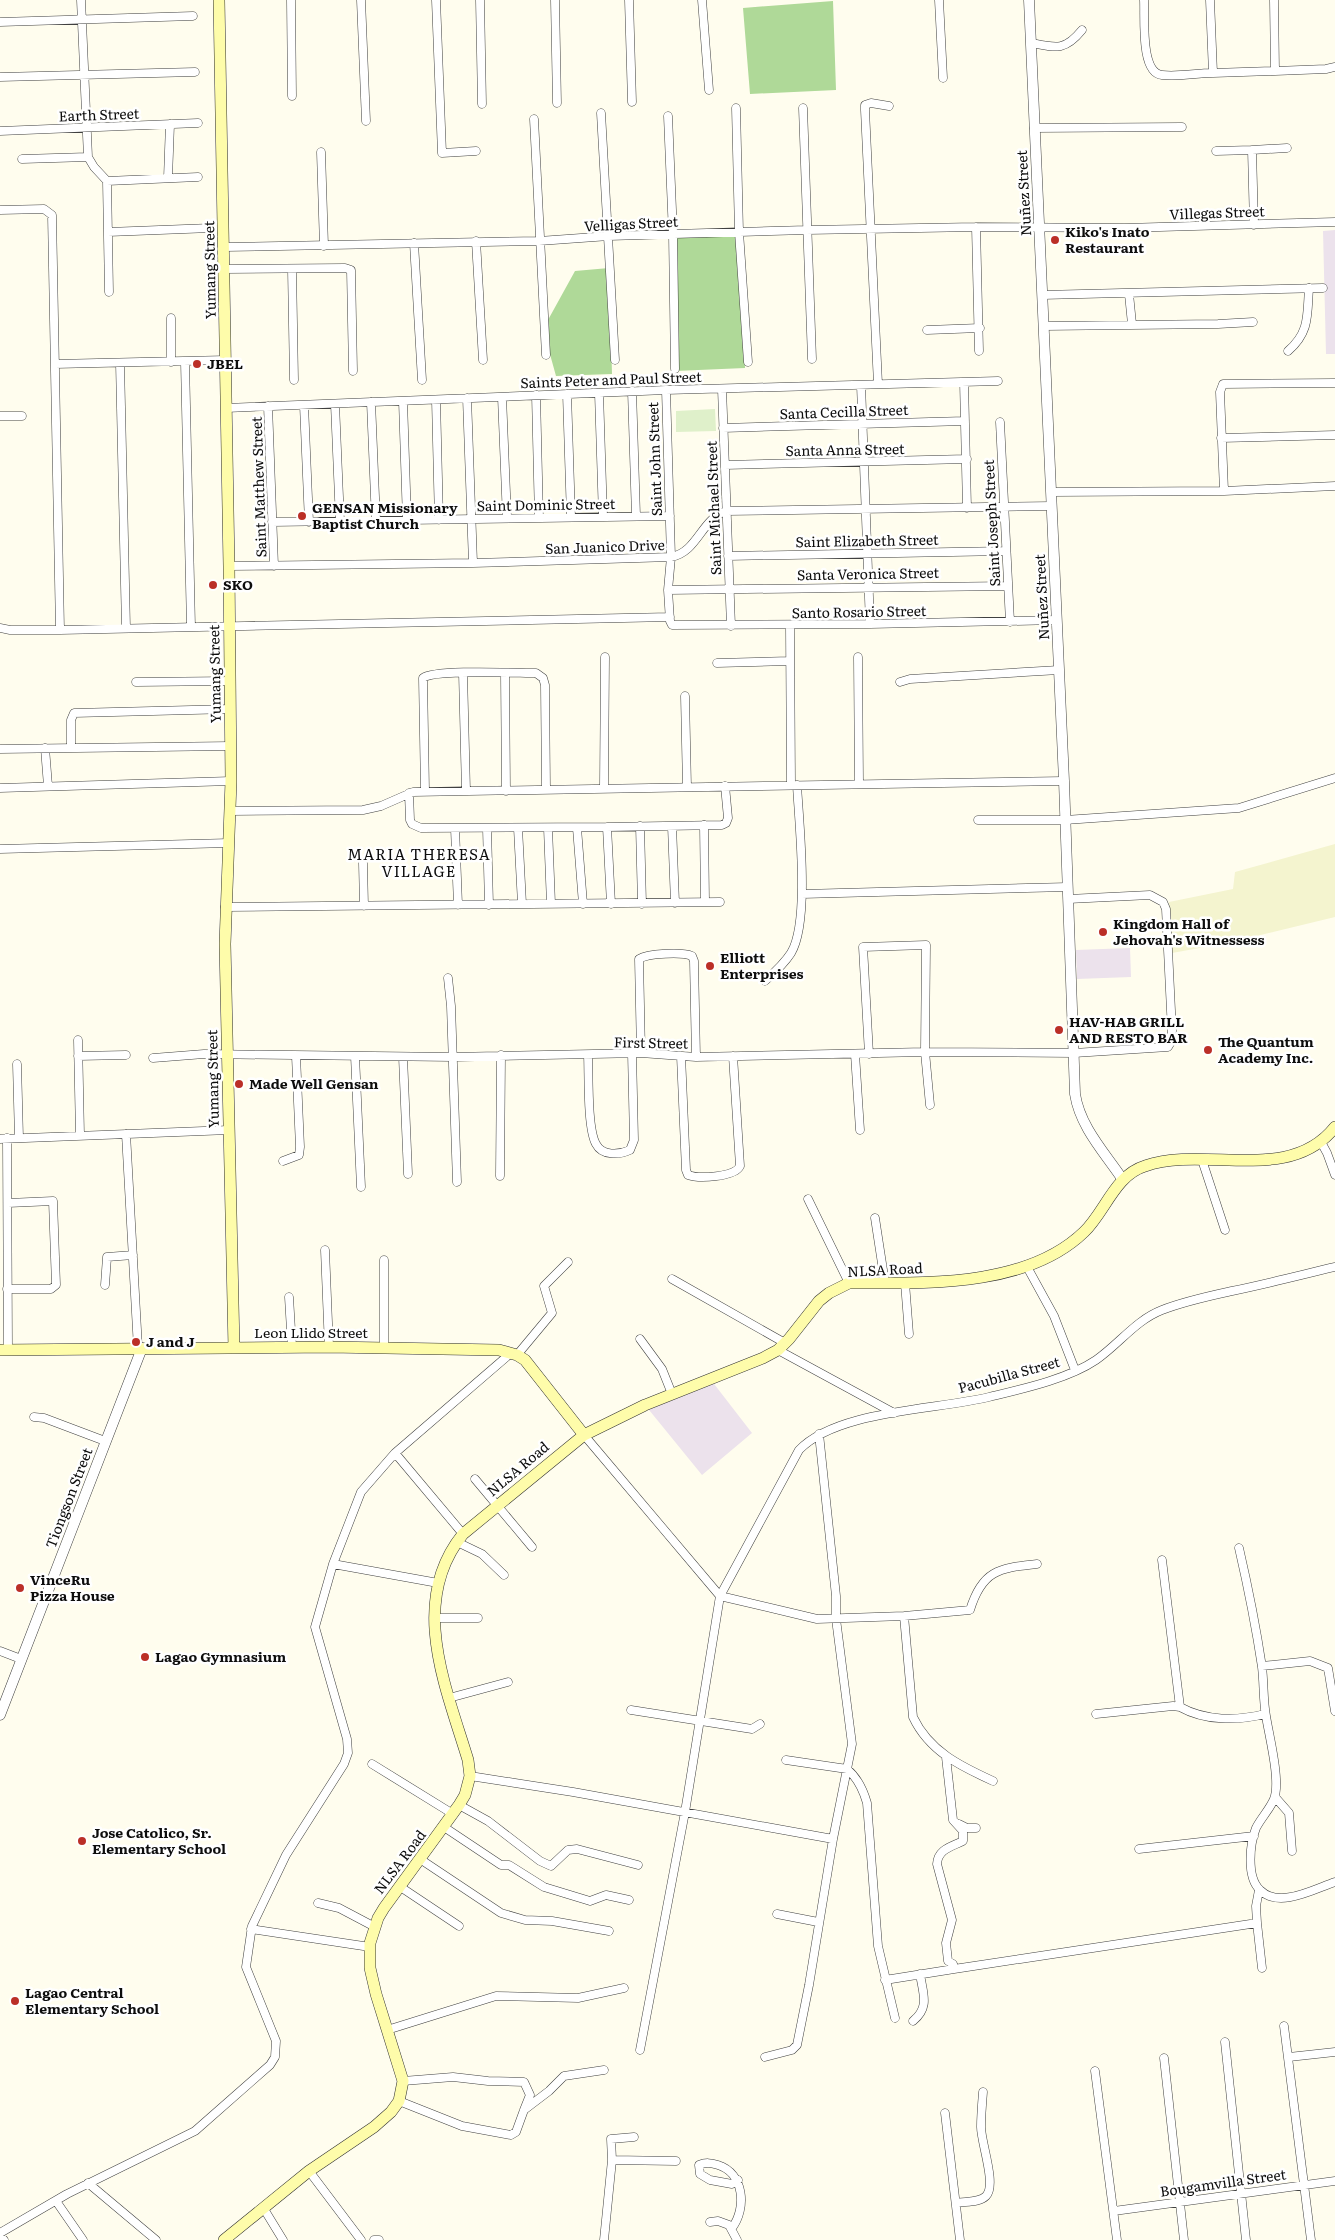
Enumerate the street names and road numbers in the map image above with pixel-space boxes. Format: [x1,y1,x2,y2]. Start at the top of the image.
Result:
street label: Earth Street [58,103,140,125]
street label: Nuñez Street [1011,149,1035,237]
street label: Villegas Street [1169,200,1265,224]
street label: Velligas Street [583,211,679,235]
street label: Yumang Street [198,220,220,320]
street label: Saints Peter and Paul Street [520,366,702,392]
street label: Santa Cecilla Street [779,399,909,423]
street label: Saint John Street [642,401,666,516]
street label: Saint Matthew Street [246,416,270,558]
street label: Santa Anna Street [785,438,905,460]
street label: Saint Michael Street [701,440,725,576]
street label: Saint Joseph Street [978,459,1004,587]
street label: Saint Dominic Street [477,493,616,515]
street label: Saint Elizabeth Street [795,529,939,551]
street label: San Juanico Drive [545,534,665,558]
street label: Nuñez Street [1029,553,1053,641]
street label: Santa Veronica Street [797,562,940,584]
street label: Santo Rosario Street [791,600,927,622]
street label: Yumang Street [203,624,225,724]
street label: Yumang Street [201,1029,223,1129]
street label: First Street [614,1031,689,1053]
street label: NLSA Road [847,1257,924,1281]
street label: Leon Llido Street [254,1322,368,1342]
street label: Pacubilla Street [956,1351,1062,1397]
street label: NLSA Road [482,1436,553,1500]
street label: Tiongson Street [40,1444,97,1551]
street label: NLSA Road [368,1825,430,1898]
street label: Bougamvilla Street [1159,2163,1288,2201]

